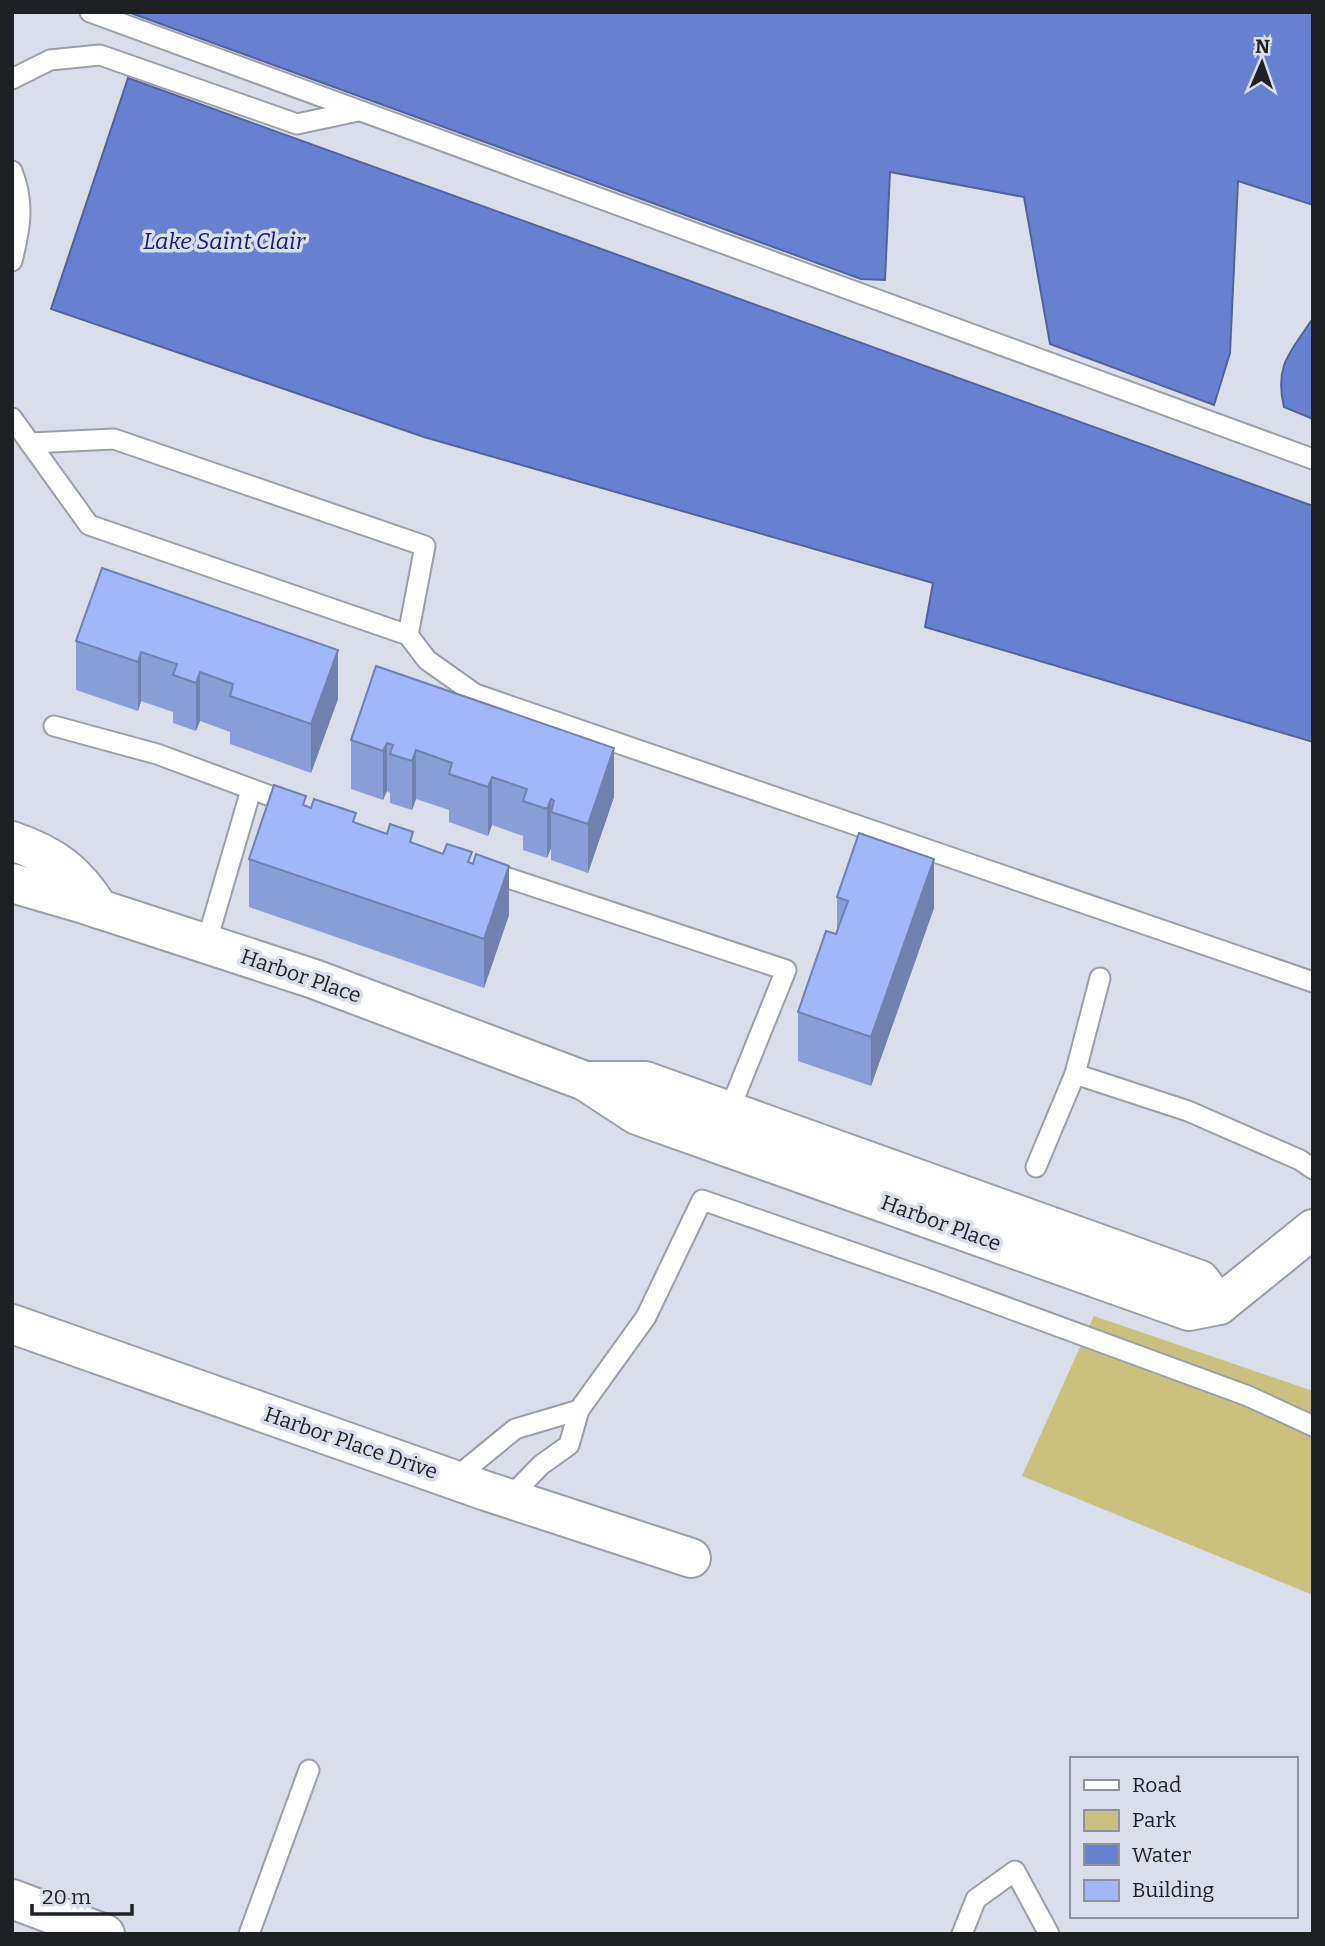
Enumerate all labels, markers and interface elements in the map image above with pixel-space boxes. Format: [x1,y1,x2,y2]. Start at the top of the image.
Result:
north arrow [1227,28,1297,98]
text: N [1255,35,1271,58]
water label: Lake Saint Clair [143,227,307,255]
street label: Harbor Place [237,943,365,1009]
street label: Harbor Place [877,1189,1005,1257]
street label: Harbor Place Drive [261,1401,441,1485]
legend [1070,1757,1297,1918]
text: Road [1132,1772,1181,1798]
text: Park [1132,1807,1176,1833]
text: Water [1132,1842,1191,1868]
scale bar [32,1872,131,1916]
text: Building [1132,1877,1215,1903]
text: 20 m [42,1884,91,1910]

